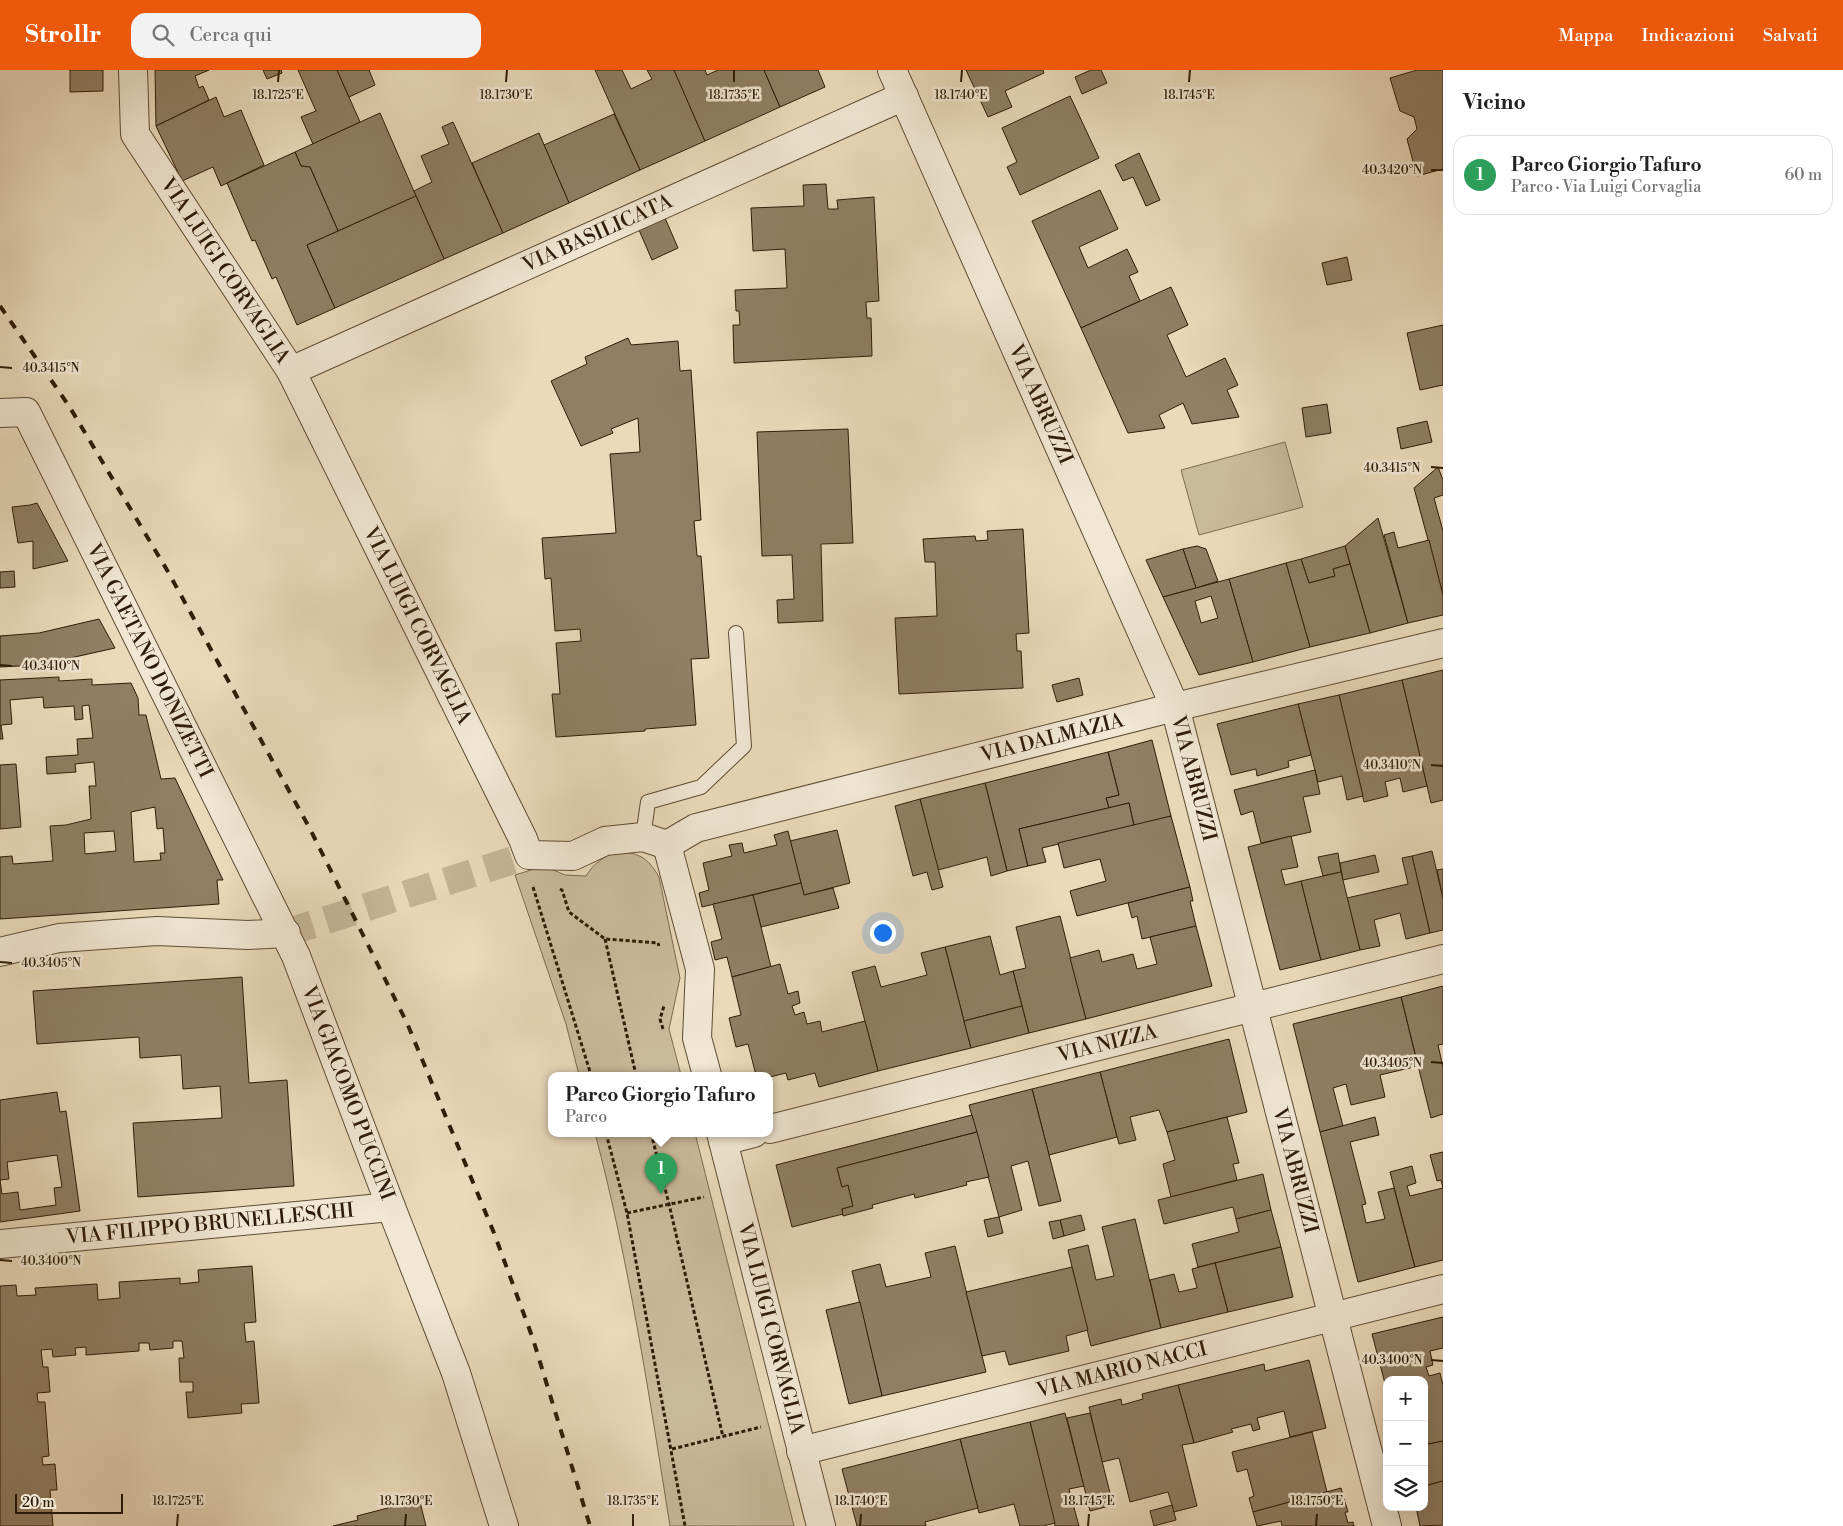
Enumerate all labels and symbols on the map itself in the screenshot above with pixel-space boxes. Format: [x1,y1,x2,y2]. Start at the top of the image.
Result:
text: 18.1725°E [252,88,304,103]
text: 18.1730°E [480,88,532,103]
text: 18.1735°E [708,88,760,103]
text: 18.1740°E [935,88,987,103]
text: 18.1745°E [1163,88,1215,103]
text: 40.3420°N [1362,163,1422,178]
street label: VIA LUIGI CORVAGLIA [154,172,296,370]
street label: VIA BASILICATA [518,188,678,278]
street label: VIA ABRUZZI [1003,340,1078,469]
text: 40.3415°N [23,361,79,376]
text: 40.3415°N [1364,461,1420,476]
street label: VIA LUIGI CORVAGLIA [357,522,477,730]
street label: VIA GAETANO DONIZETTI [80,539,218,783]
text: 40.3410°N [22,659,80,674]
street label: VIA DALMAZIA [977,708,1128,768]
street label: VIA ABRUZZI [1165,712,1222,844]
text: 40.3410°N [1363,758,1421,773]
your location [870,920,896,946]
text: 40.3405°N [21,956,81,971]
street label: VIA GIACOMO PUCCINI [296,982,400,1204]
street label: VIA NIZZA [1054,1019,1161,1069]
text: 40.3405°N [1362,1056,1422,1071]
street label: VIA ABRUZZI [1267,1104,1323,1237]
pin: 1 [645,1153,677,1194]
street label: VIA FILIPPO BRUNELLESCHI [64,1198,356,1250]
street label: VIA LUIGI CORVAGLIA [732,1219,810,1438]
text: 40.3400°N [21,1254,82,1269]
street label: VIA MARIO NACCI [1033,1336,1210,1404]
text: 40.3400°N [1362,1353,1423,1368]
scale bar [15,1491,122,1514]
text: 18.1725°E [152,1494,204,1509]
text: 18.1730°E [380,1494,432,1509]
text: 18.1735°E [607,1494,659,1509]
text: 18.1740°E [835,1494,887,1509]
text: 18.1745°E [1063,1494,1115,1509]
text: 18.1750°E [1291,1494,1343,1509]

